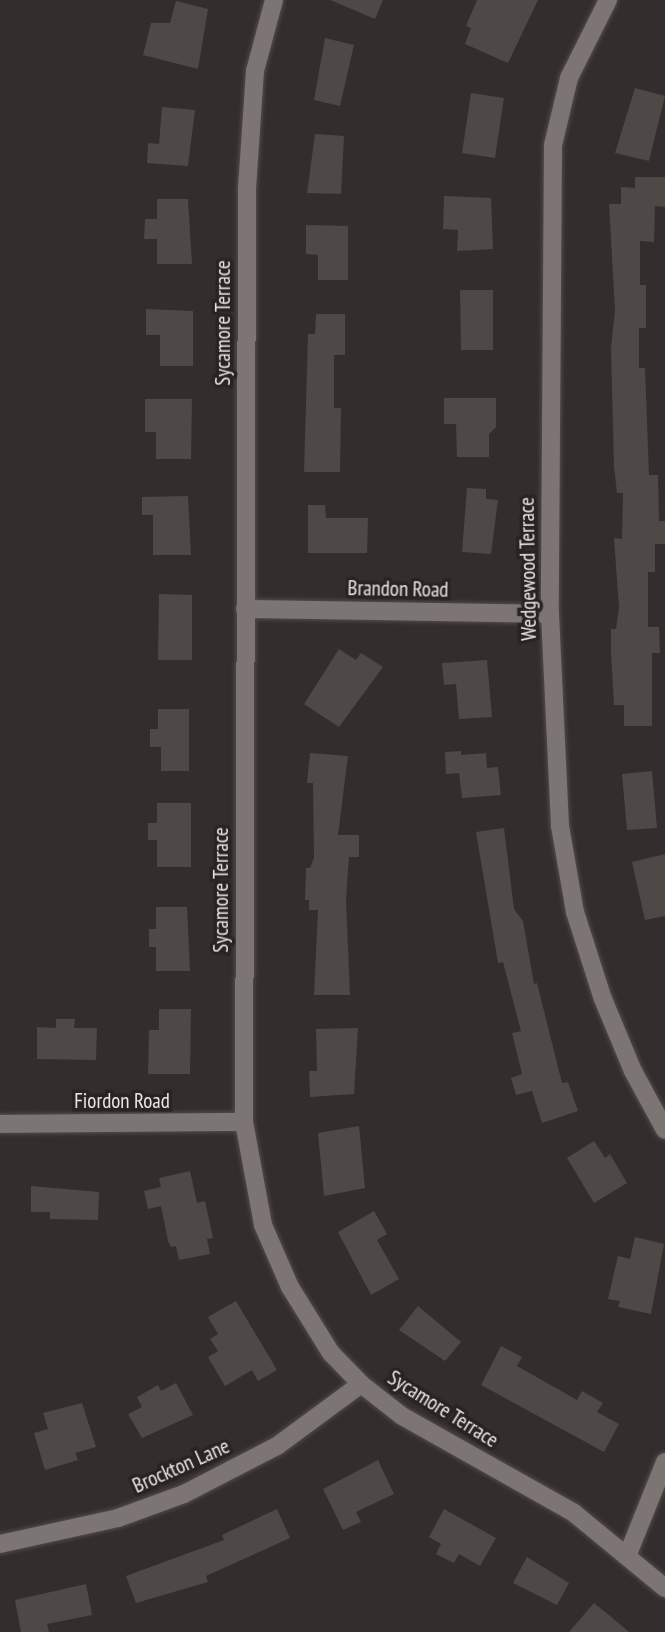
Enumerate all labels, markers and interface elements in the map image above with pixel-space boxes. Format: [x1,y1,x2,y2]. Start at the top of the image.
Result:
street label: Sycamore Terrace [210,260,236,386]
street label: Wedgewood Terrace [514,497,542,641]
street label: Brandon Road [347,576,449,602]
street label: Sycamore Terrace [208,827,234,953]
street label: Fiordon Road [74,1088,170,1114]
street label: Sycamore Terrace [383,1365,503,1453]
street label: Brockton Lane [129,1433,233,1499]

